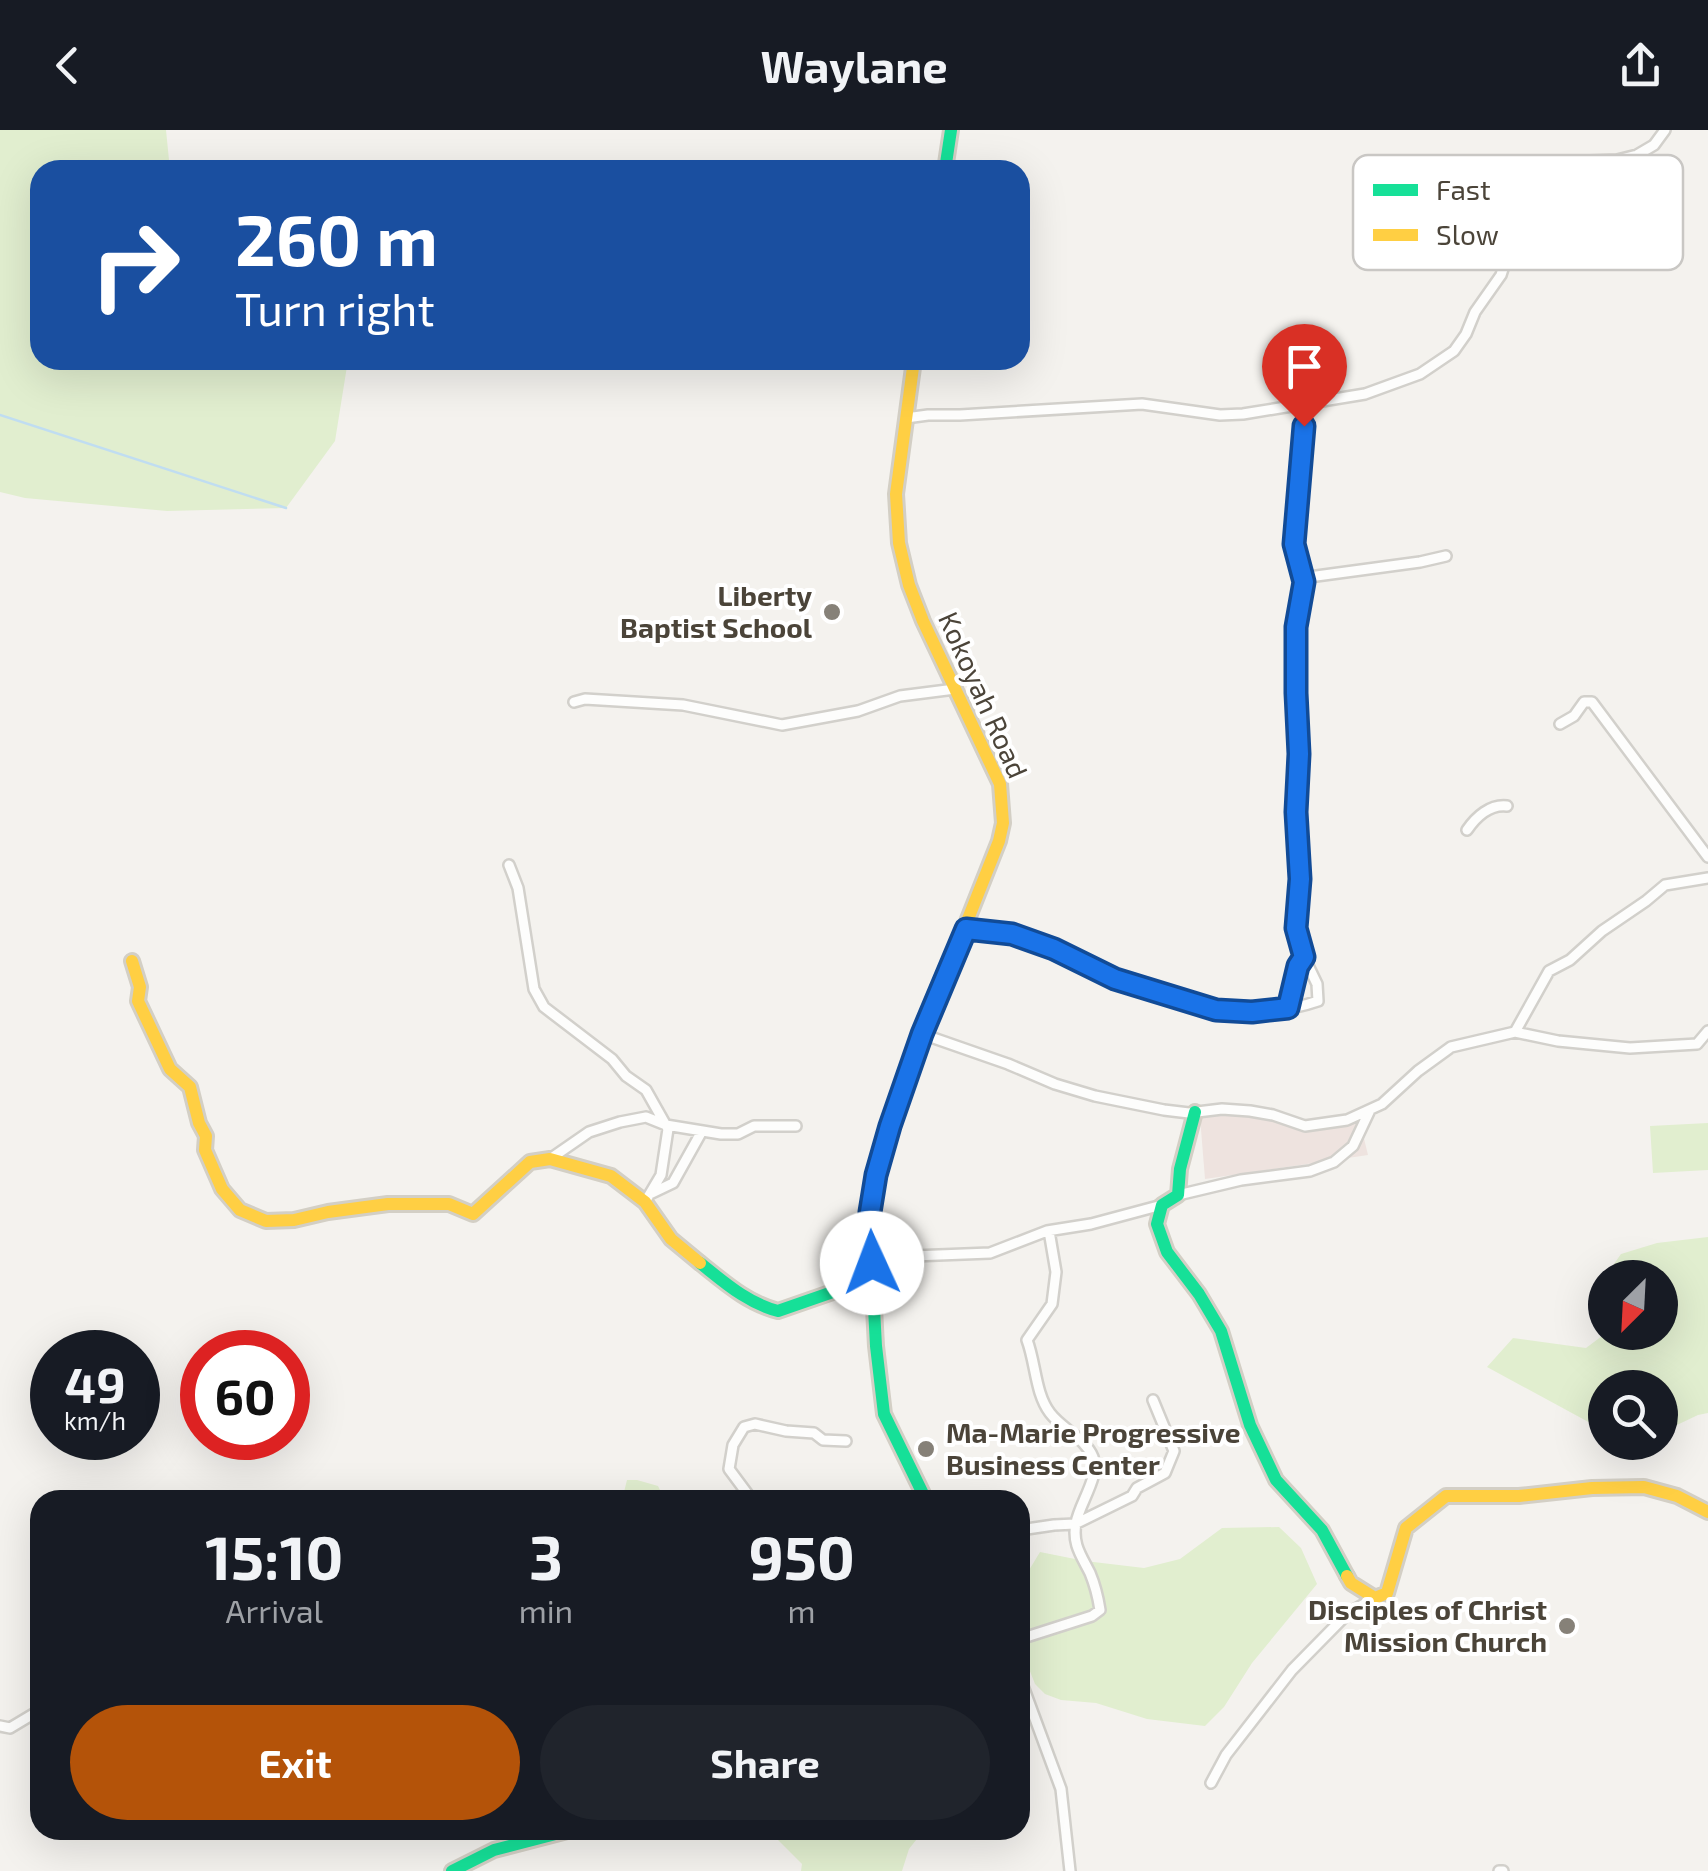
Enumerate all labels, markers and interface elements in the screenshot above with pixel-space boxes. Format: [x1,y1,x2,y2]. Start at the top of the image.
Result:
icon: back [40,38,95,93]
text: Waylane [760,38,948,92]
icon: share [1613,38,1668,93]
legend [1353,155,1683,270]
text: Fast [1436,172,1491,206]
text: 260 m [235,196,438,280]
icon: right [70,200,200,330]
text: Slow [1436,217,1499,251]
text: Turn right [235,281,435,335]
pin [1262,324,1347,427]
icon: arrive [1277,339,1332,394]
place label: Liberty Baptist School [620,578,813,644]
marker: Liberty Baptist School [821,601,843,623]
street label: Kokoyah Road [932,606,1036,783]
position arrow [820,1211,924,1315]
north arrow [1588,1260,1678,1350]
map controls [1588,1260,1678,1460]
speed limit sign: 60 [180,1330,310,1460]
text: 49 [64,1353,126,1413]
button: search [1588,1370,1678,1460]
text: km/h [64,1405,126,1435]
place label: Ma-Marie Progressive Business Center [946,1415,1240,1481]
marker: Ma-Marie Progressive Business Center [915,1438,937,1460]
text: 15:10 [205,1520,343,1592]
text: 3 [529,1520,563,1592]
text: 950 [748,1520,855,1592]
text: Arrival [226,1591,323,1629]
text: min [519,1591,573,1629]
text: m [788,1591,816,1629]
place label: Disciples of Christ Mission Church [1308,1592,1547,1658]
marker: Disciples of Christ Mission Church [1556,1615,1578,1637]
button: Exit [70,1705,520,1820]
button: Share [540,1705,990,1820]

